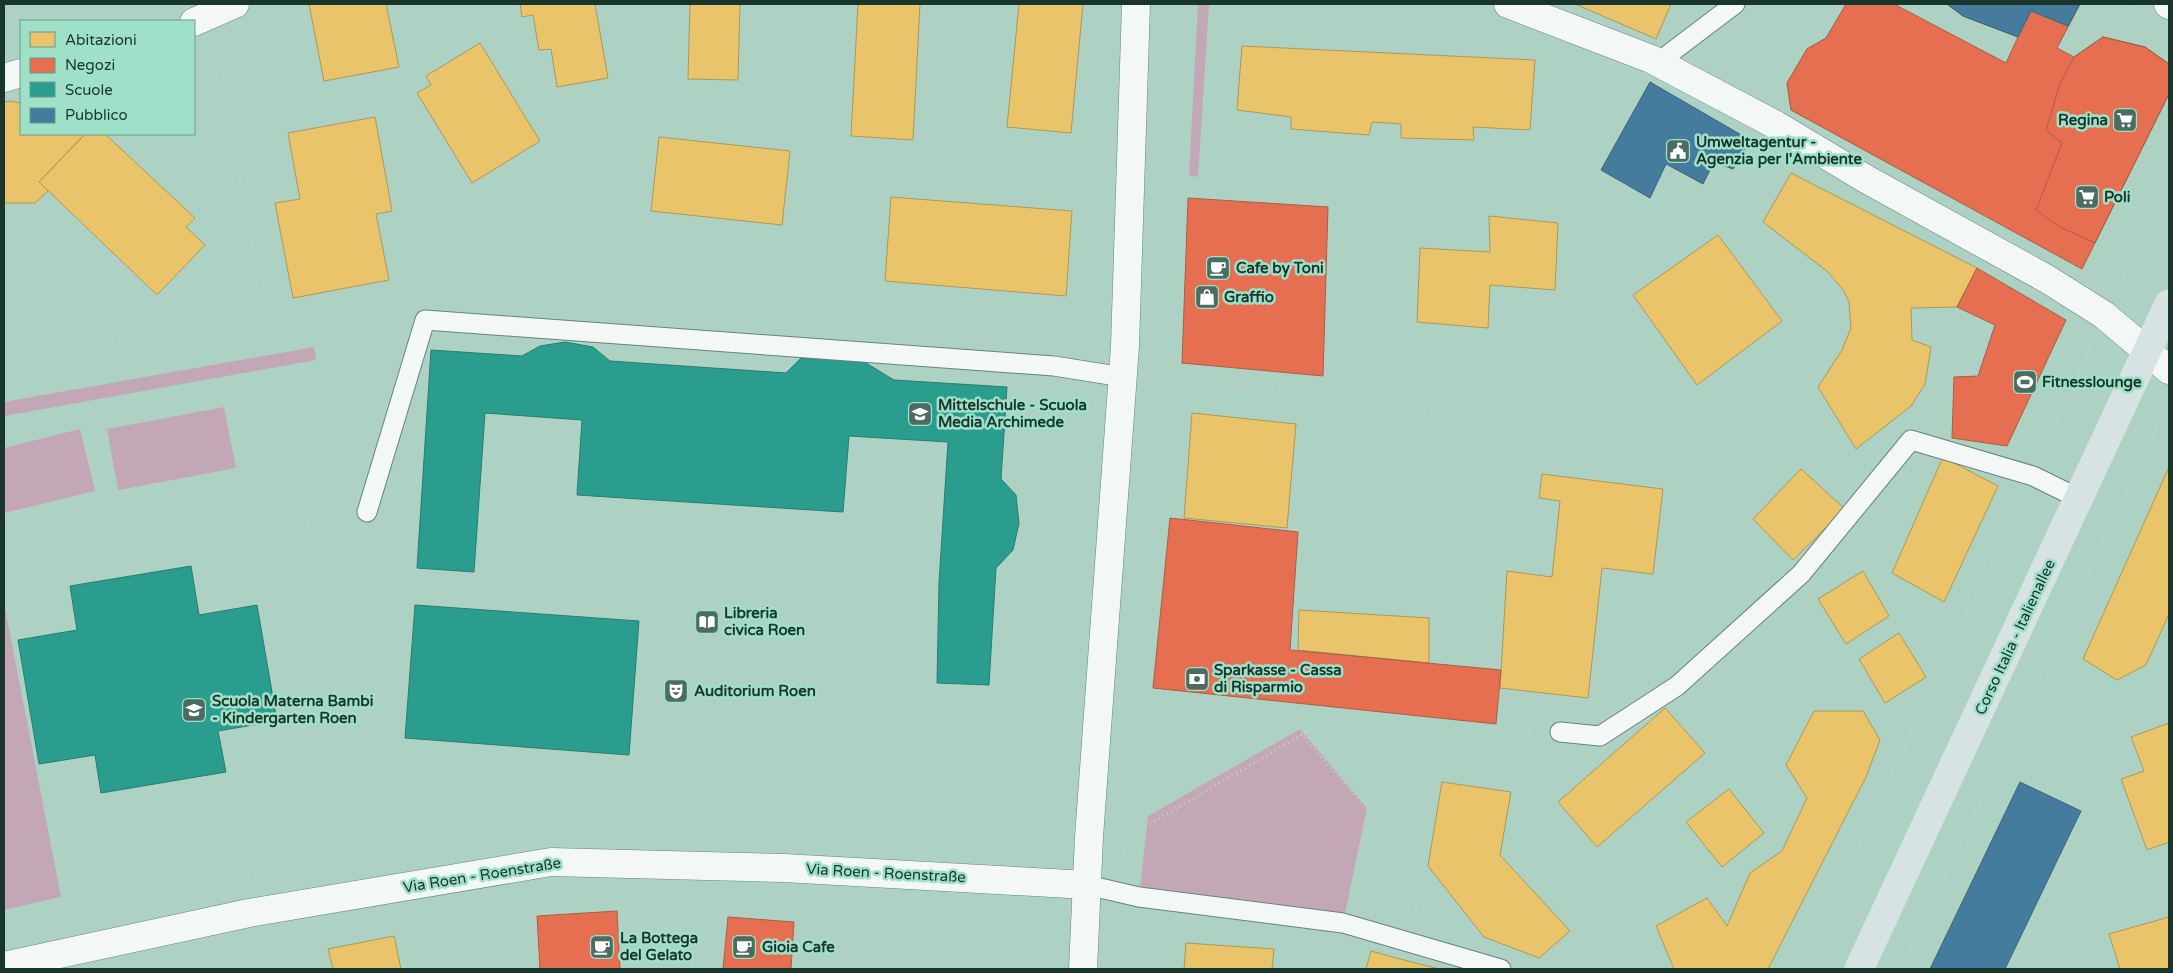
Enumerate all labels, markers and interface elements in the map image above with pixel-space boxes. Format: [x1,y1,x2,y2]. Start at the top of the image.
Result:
legend [20,20,195,135]
text: Abitazioni [65,31,137,49]
text: Negozi [65,56,115,74]
text: Scuole [65,81,113,99]
text: Pubblico [65,106,128,124]
supermarket icon: Regina [2112,107,2138,133]
place label: Regina [2058,111,2108,130]
place label: Umweltagentur - Agenzia per l'Ambiente [1696,133,1862,169]
public building icon: Umweltagentur - Agenzia per l'Ambiente [1665,138,1691,164]
supermarket icon: Poli [2074,184,2100,210]
place label: Poli [2104,188,2130,206]
cafe icon: Cafe by Toni [1205,255,1231,281]
place label: Cafe by Toni [1236,259,1324,278]
shop icon: Graffio [1194,284,1220,310]
place label: Graffio [1224,288,1274,306]
sports icon: Fitnesslounge [2012,369,2038,395]
place label: Fitnesslounge [2042,373,2142,392]
place label: Mittelschule - Scuola Media Archimede [938,396,1087,431]
school or university icon: Mittelschule - Scuola Media Archimede [907,401,933,427]
street label: Corso Italia - Italienallee [1971,556,2059,718]
place label: Libreria civica Roen [724,604,805,639]
library icon: Libreria civica Roen [694,609,720,635]
place label: Sparkasse - Cassa di Risparmio [1214,661,1342,697]
bank icon: Sparkasse - Cassa di Risparmio [1184,666,1210,692]
theatre icon: Auditorium Roen [663,678,689,704]
place label: Auditorium Roen [694,682,816,700]
place label: Scuola Materna Bambi - Kindergarten Roen [212,692,373,728]
school or university icon: Scuola Materna Bambi - Kindergarten Roen [181,697,207,723]
street label: Via Roen - Roenstraße [402,854,562,896]
street label: Via Roen - Roenstraße [806,860,966,886]
place label: La Bottega del Gelato [620,929,698,964]
cafe icon: La Bottega del Gelato [589,934,615,960]
cafe icon: Gioia Cafe [731,934,757,960]
place label: Gioia Cafe [762,938,835,956]

